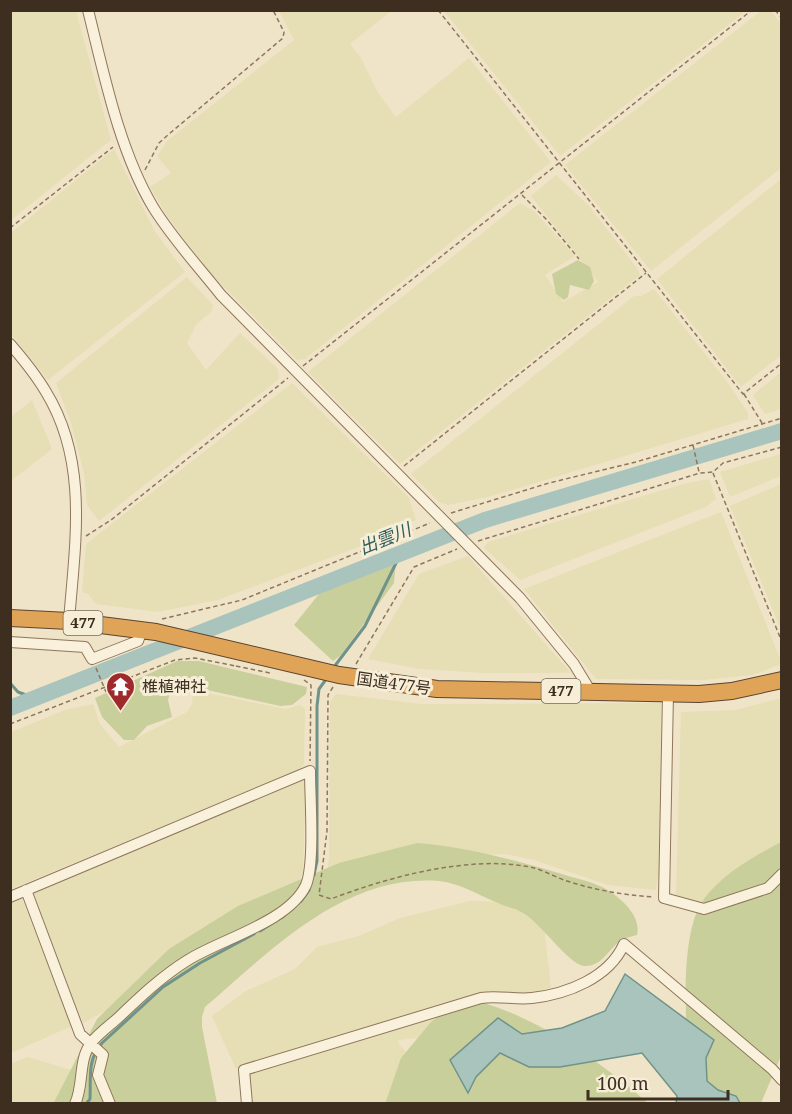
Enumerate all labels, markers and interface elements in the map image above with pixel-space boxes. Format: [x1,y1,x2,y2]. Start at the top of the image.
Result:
water label: 出雲川 [355,516,416,559]
road number: 477 [64,611,103,635]
street label: 国道477号 [355,667,433,699]
temple icon: 椎植神社 [105,670,137,712]
place label: 椎植神社 [142,675,206,697]
road number: 477 [542,679,580,703]
scale bar [588,1063,728,1101]
text: 100 m [597,1071,649,1095]

